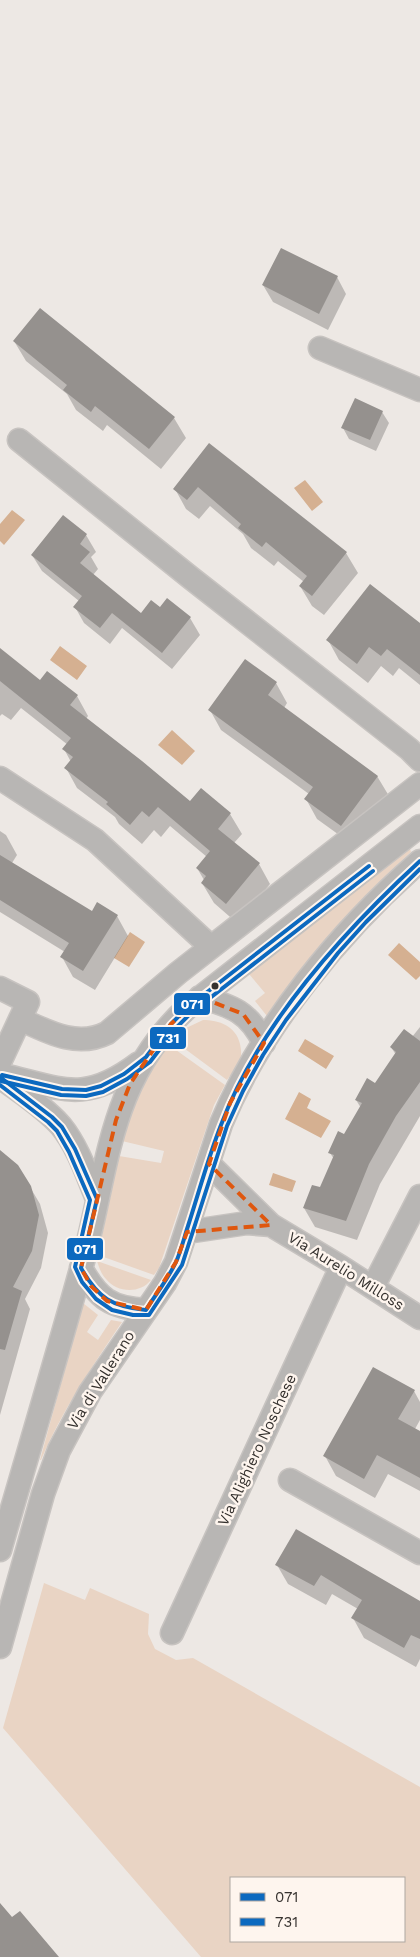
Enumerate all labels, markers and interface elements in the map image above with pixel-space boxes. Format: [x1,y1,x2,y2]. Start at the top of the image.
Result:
unlabelled marker [210,981,220,991]
line badge: 071 [173,992,211,1016]
text: 071 [180,996,204,1012]
line badge: 731 [149,1026,187,1050]
text: 731 [157,1030,179,1046]
street label: Via Aurelio Milloss [285,1228,407,1314]
line badge: 071 [66,1237,104,1261]
text: 071 [73,1241,97,1257]
street label: Via di Vallerano [63,1327,139,1433]
street label: Via Alighiero Noschese [214,1371,300,1529]
legend [230,1877,405,1942]
text: 071 [275,1888,298,1906]
text: 731 [275,1913,298,1931]

